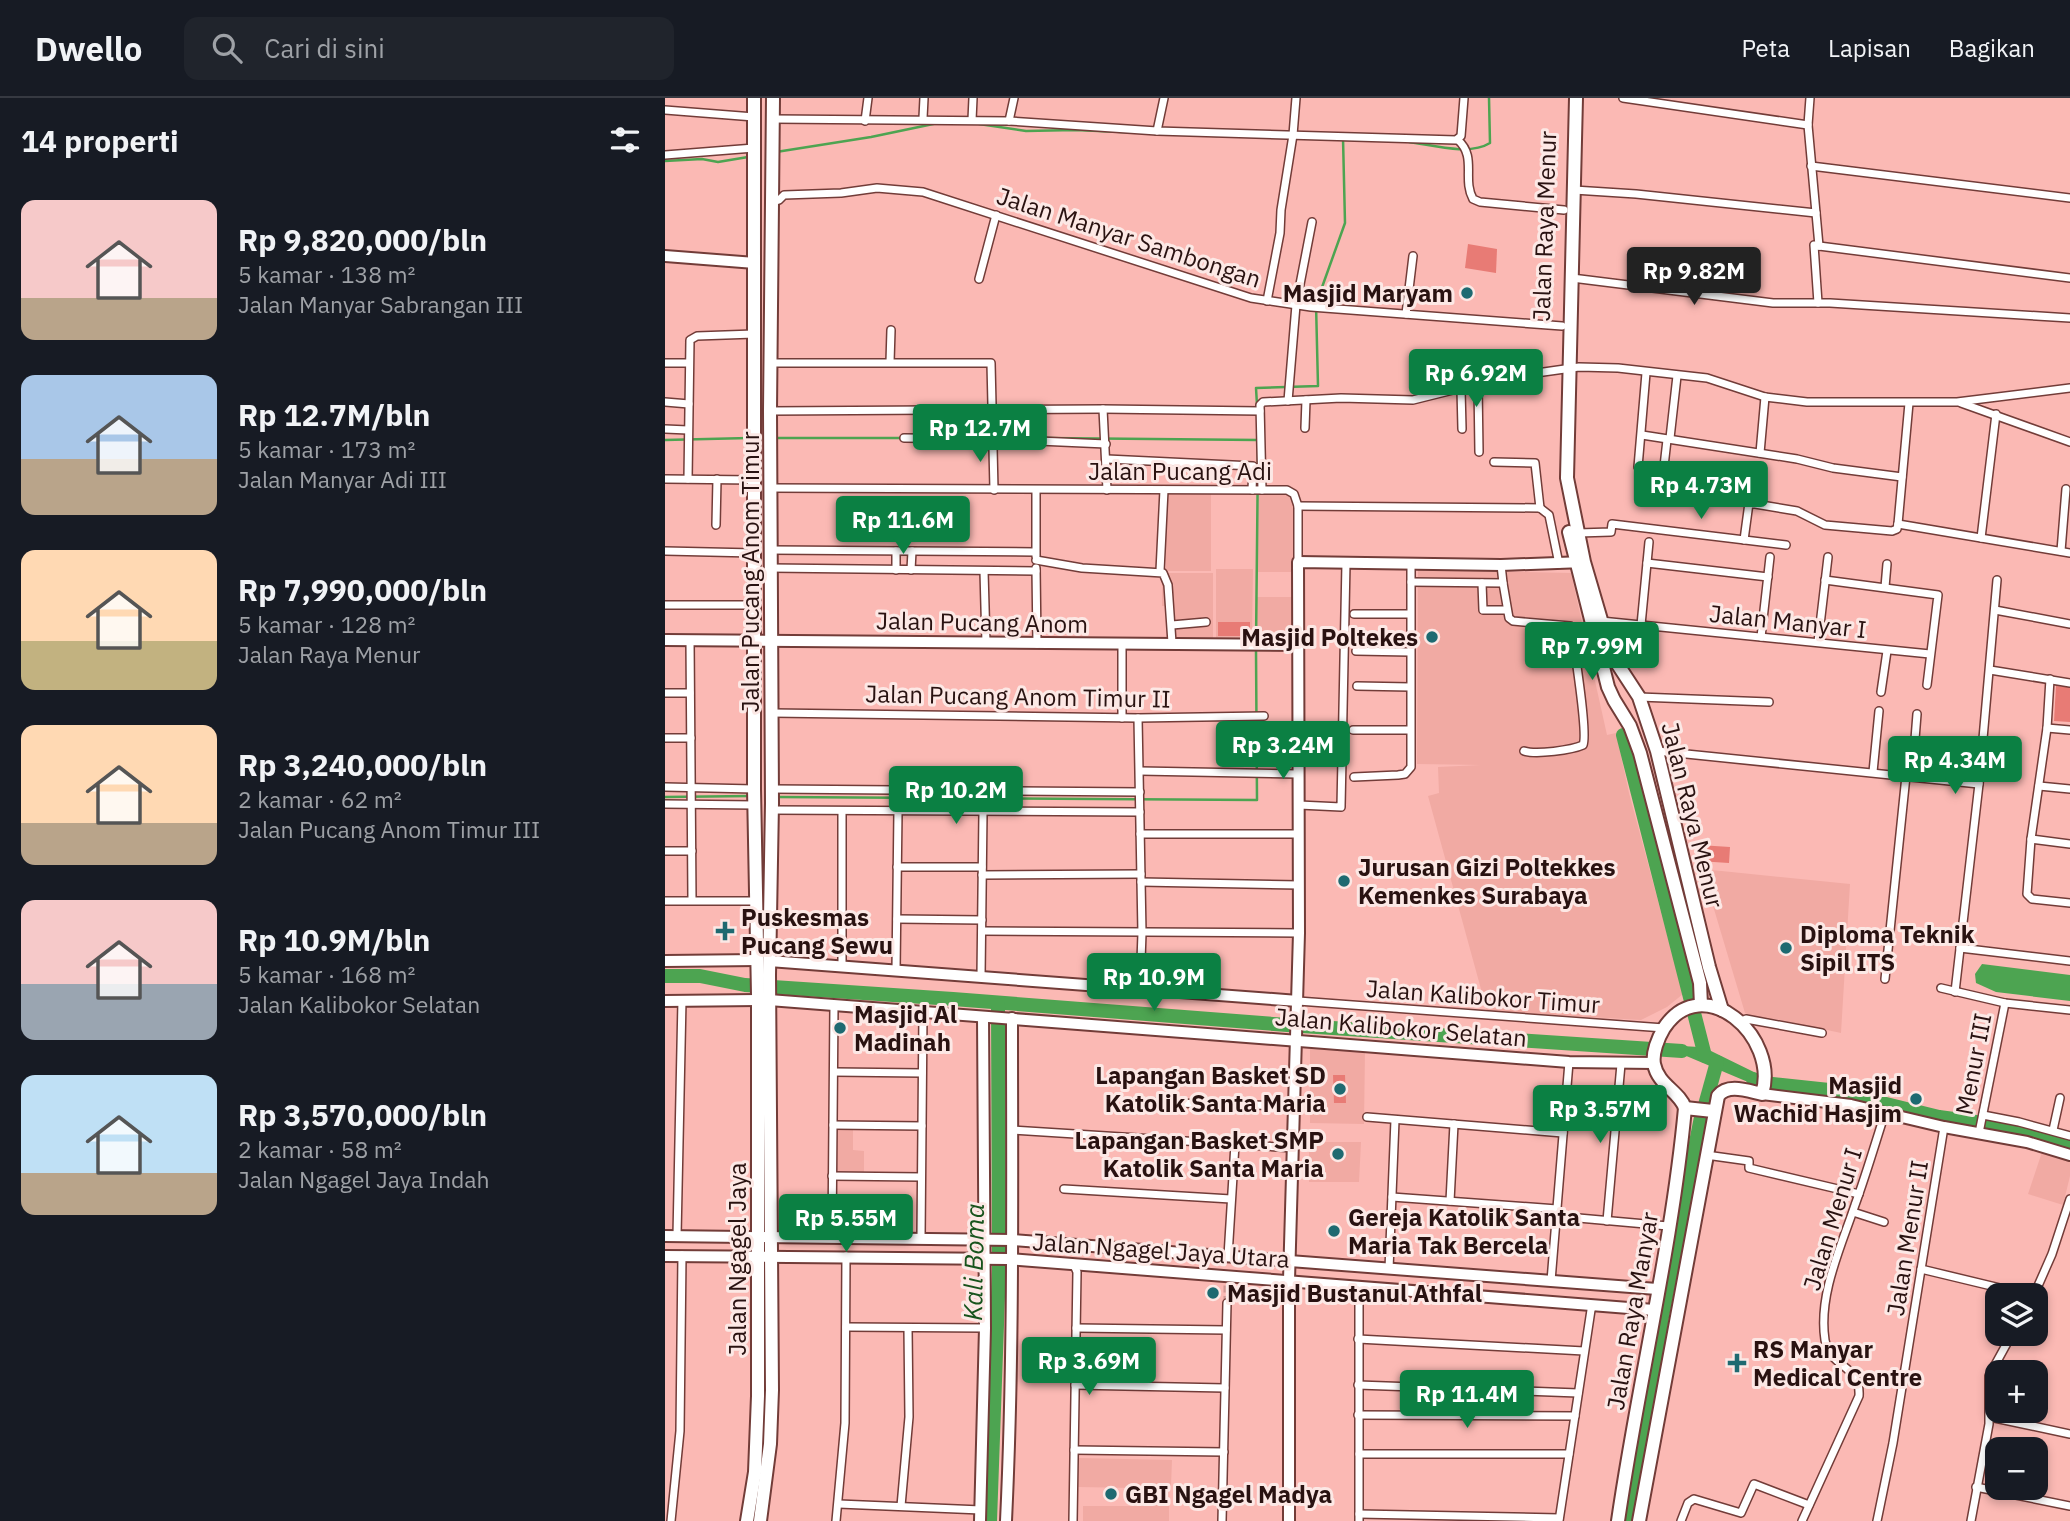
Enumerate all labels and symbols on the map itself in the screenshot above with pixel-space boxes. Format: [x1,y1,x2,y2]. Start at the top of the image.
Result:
street label: Jalan Raya Menur [1525,130,1563,322]
street label: Jalan Manyar Sambongan [993,179,1265,295]
pin: Rp 9.82M [1622,248,1766,307]
place label: Masjid Maryam [1283,277,1453,309]
marker: Masjid Maryam [1459,285,1475,301]
pin: Rp 6.92M [1404,350,1548,409]
pin: Rp 12.7M [908,404,1052,464]
street label: Jalan Pucang Anom Timur [734,431,766,712]
street label: Jalan Pucang Adi [1088,455,1272,487]
pin: Rp 4.73M [1629,462,1773,521]
pin: Rp 11.6M [831,496,975,556]
street label: Jalan Manyar I [1708,597,1868,645]
street label: Jalan Pucang Anom [876,604,1088,640]
place label: Masjid Poltekes [1241,621,1418,653]
pin: Rp 7.99M [1520,622,1664,682]
marker: Masjid Poltekes [1424,629,1440,645]
street label: Jalan Pucang Anom Timur II [865,677,1171,715]
street label: Jalan Raya Menur [1654,719,1732,911]
pin: Rp 3.24M [1211,722,1355,781]
pin: Rp 4.34M [1883,736,2027,796]
pin: Rp 10.2M [884,766,1028,826]
place label: Jurusan Gizi Poltekkes Kemenkes Surabaya [1358,851,1616,911]
marker: Jurusan Gizi Poltekkes Kemenkes Surabaya [1336,873,1352,889]
place label: Puskesmas Pucang Sewu [741,901,893,961]
place label: Diploma Teknik Sipil ITS [1800,918,1975,978]
marker: Puskesmas Pucang Sewu [715,921,735,941]
marker: Diploma Teknik Sipil ITS [1778,940,1794,956]
pin: Rp 10.9M [1082,954,1226,1013]
street label: Jalan Kalibokor Timur [1365,972,1601,1020]
place label: Masjid Al Madinah [854,998,957,1058]
street label: Jalan Kalibokor Selatan [1274,1000,1528,1054]
street label: Menur III [1947,1010,1999,1118]
marker: Masjid Al Madinah [832,1020,848,1036]
place label: Lapangan Basket SD Katolik Santa Maria [1095,1059,1326,1119]
place label: Masjid Wachid Hasjim [1734,1069,1902,1129]
marker: Lapangan Basket SD Katolik Santa Maria [1332,1081,1348,1097]
pin: Rp 3.57M [1528,1086,1672,1145]
marker: Masjid Wachid Hasjim [1908,1091,1924,1107]
place label: Lapangan Basket SMP Katolik Santa Maria [1074,1124,1324,1184]
street label: Jalan Menur I [1795,1144,1869,1294]
marker: Lapangan Basket SMP Katolik Santa Maria [1330,1146,1346,1162]
street label: Jalan Menur II [1879,1158,1935,1318]
street label: Jalan Ngagel Jaya [721,1162,753,1356]
pin: Rp 5.55M [774,1194,918,1254]
place label: Gereja Katolik Santa Maria Tak Bercela [1348,1201,1580,1261]
water label: Kali Boma [955,1203,991,1321]
street label: Jalan Raya Manyar [1599,1209,1665,1413]
marker: Gereja Katolik Santa Maria Tak Bercela [1326,1223,1342,1239]
street label: Jalan Ngagel Jaya Utara [1031,1225,1291,1275]
place label: Masjid Bustanul Athfal [1227,1277,1482,1309]
marker: Masjid Bustanul Athfal [1205,1285,1221,1301]
place label: RS Manyar Medical Centre [1753,1333,1922,1393]
pin: Rp 3.69M [1017,1338,1161,1397]
marker: RS Manyar Medical Centre [1727,1353,1747,1373]
pin: Rp 11.4M [1395,1370,1539,1430]
place label: GBI Ngagel Madya [1125,1478,1332,1510]
marker: GBI Ngagel Madya [1103,1486,1119,1502]

